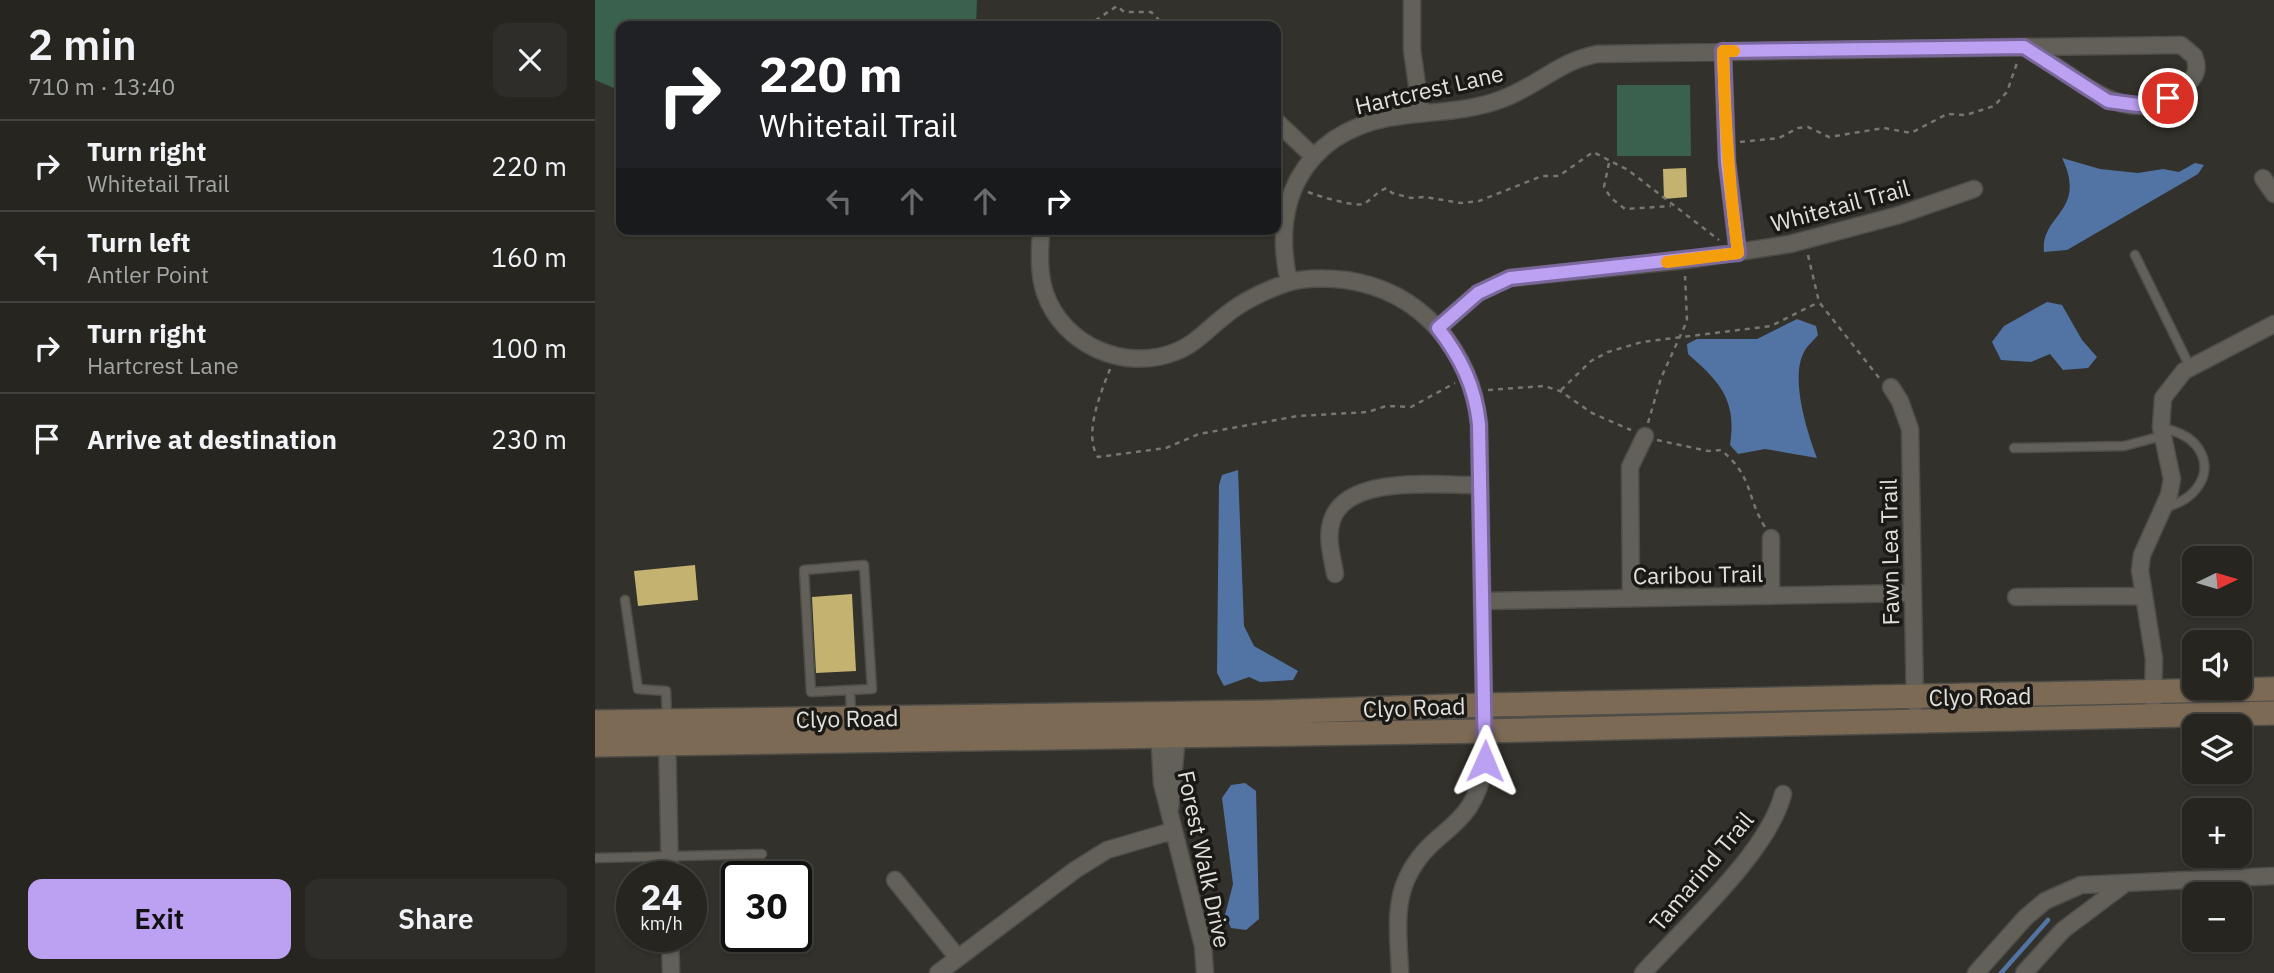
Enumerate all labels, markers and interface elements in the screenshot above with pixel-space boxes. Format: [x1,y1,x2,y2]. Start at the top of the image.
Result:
text: 2 min [28,17,137,72]
button: close [493,23,567,97]
text: 220 m [759,42,903,105]
icon: right [644,49,735,140]
street label: Hartcrest Lane [1352,57,1506,121]
pin [2138,68,2198,128]
text: 710 m · 13:40 [28,71,175,101]
icon: arrive [2149,79,2187,117]
text: Whitetail Trail [759,104,957,146]
text: Turn right [87,134,206,168]
icon: right [28,147,66,185]
text: 220 m [491,149,567,183]
text: Whitetail Trail [87,168,229,198]
street label: Whitetail Trail [1767,172,1913,238]
icon: left [820,182,858,220]
icon: ahead [893,182,931,220]
icon: ahead [966,182,1004,220]
icon: right [1039,182,1077,220]
text: Turn left [87,225,190,259]
icon: left [28,238,66,276]
text: 160 m [491,240,567,274]
text: Antler Point [87,259,209,289]
text: Turn right [87,316,206,350]
icon: right [28,329,66,367]
text: 100 m [491,331,567,365]
text: Hartcrest Lane [87,350,239,380]
icon: arrive [28,420,66,458]
text: Arrive at destination [87,422,337,456]
text: 230 m [491,422,567,456]
street label: Fawn Lea Trail [1873,478,1905,626]
north arrow [2182,546,2252,616]
map controls [2182,546,2252,952]
street label: Caribou Trail [1633,558,1763,590]
button: sound [2182,630,2252,700]
street label: Clyo Road [1928,680,2032,712]
street label: Clyo Road [1362,690,1466,724]
street label: Clyo Road [795,702,899,734]
button: layers [2182,714,2252,784]
position arrow [1448,724,1522,798]
street label: Forest Walk Drive [1172,768,1238,950]
button: + [2182,798,2252,868]
street label: Tamarind Trail [1642,805,1760,937]
speed limit sign: 30 [721,861,812,952]
text: 24 [640,874,683,920]
button: Exit [28,879,291,959]
button: Share [305,879,567,959]
button: − [2182,882,2252,952]
text: km/h [640,912,683,935]

